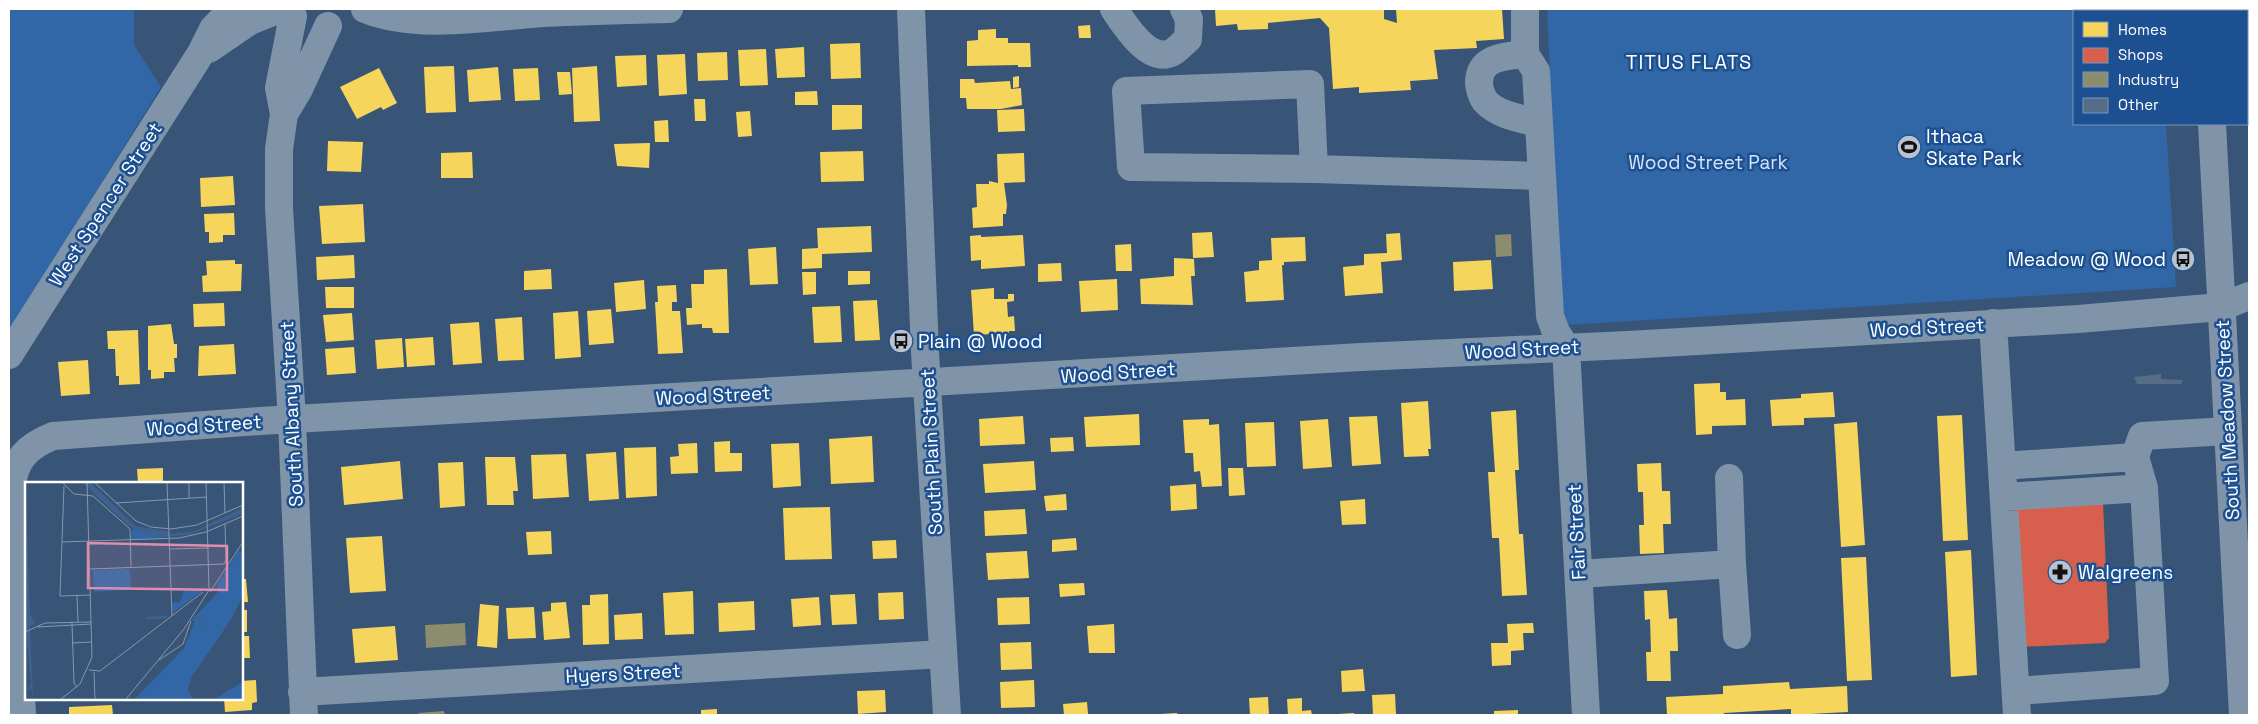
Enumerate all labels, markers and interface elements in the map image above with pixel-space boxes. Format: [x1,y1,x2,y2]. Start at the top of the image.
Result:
legend [2073,10,2248,125]
text: Homes [2118,20,2167,39]
text: Shops [2118,45,2163,64]
district label: TITUS FLATS [1626,49,1752,75]
text: Industry [2118,70,2179,89]
text: Other [2118,95,2159,114]
street label: West Spencer Street [43,118,168,291]
place label: Ithaca Skate Park [1926,124,2022,171]
sports icon: Ithaca Skate Park [1896,134,1922,160]
park label: Wood Street Park [1628,150,1788,175]
bus stop icon: Meadow @ Wood [2170,246,2196,272]
place label: Meadow @ Wood [2007,247,2166,272]
street label: Wood Street [1869,312,1985,343]
street label: South Meadow Street [2210,319,2245,521]
street label: South Albany Street [274,321,309,507]
bus stop icon: Plain @ Wood [888,328,914,354]
place label: Plain @ Wood [918,329,1043,354]
street label: Wood Street [1464,334,1580,365]
street label: Wood Street [1060,356,1176,389]
street label: South Plain Street [915,368,948,536]
street label: Wood Street [655,380,771,411]
street label: Wood Street [146,409,262,442]
inset map [25,482,242,699]
street label: Fair Street [1562,483,1591,580]
pharmacy icon: Walgreens [2047,559,2073,585]
place label: Walgreens [2078,560,2173,585]
street label: Hyers Street [565,658,681,689]

